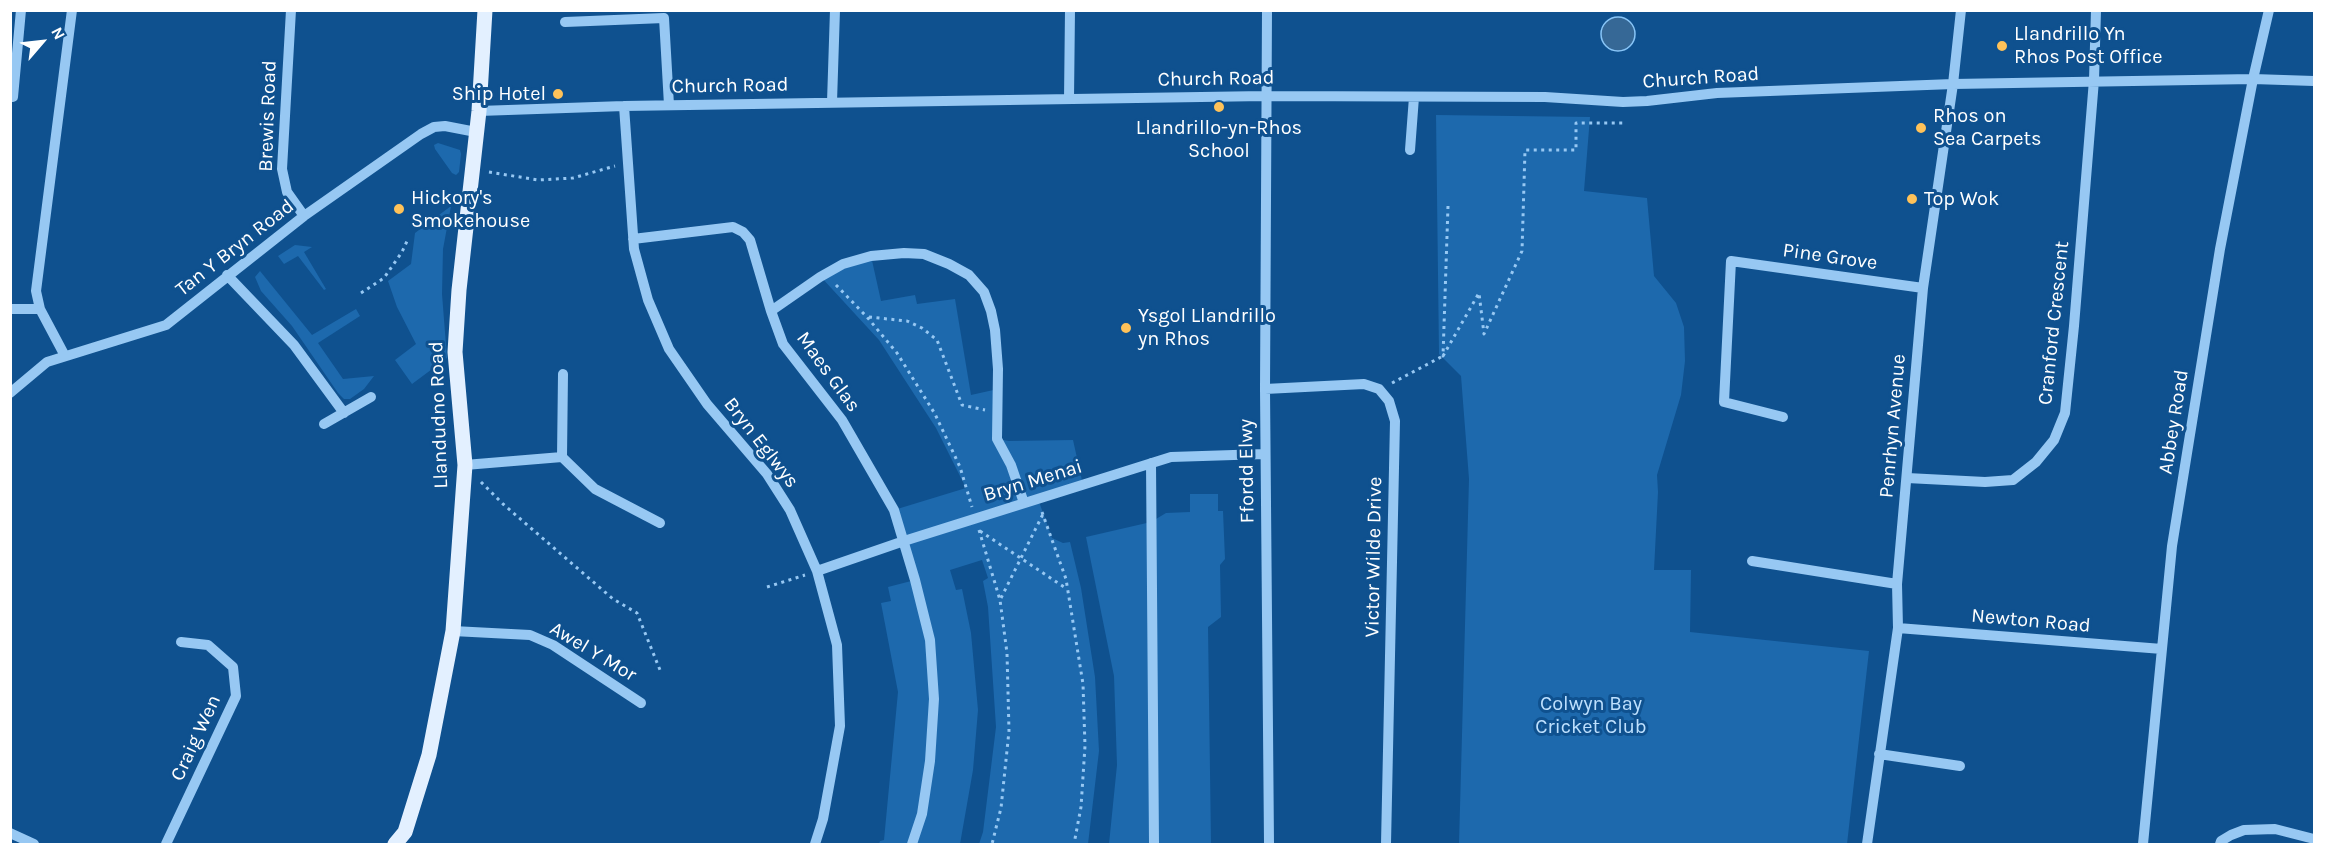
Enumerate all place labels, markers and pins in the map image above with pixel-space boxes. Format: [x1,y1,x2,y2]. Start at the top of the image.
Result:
place label: Llandrillo Yn Rhos Post Office [2014,22,2162,69]
marker: Llandrillo Yn Rhos Post Office [1995,39,2009,53]
place label: Ship Hotel [452,82,546,106]
marker: Ship Hotel [551,87,565,101]
marker: Llandrillo-yn-Rhos School [1212,100,1226,114]
place label: Rhos on Sea Carpets [1933,104,2042,151]
place label: Llandrillo-yn-Rhos School [1136,116,1302,163]
marker: Rhos on Sea Carpets [1914,121,1928,135]
place label: Hickory's Smokehouse [411,186,530,233]
place label: Top Wok [1924,187,1999,211]
marker: Top Wok [1905,192,1919,206]
marker: Hickory's Smokehouse [392,202,406,216]
place label: Ysgol Llandrillo yn Rhos [1138,304,1276,351]
marker: Ysgol Llandrillo yn Rhos [1119,321,1133,335]

